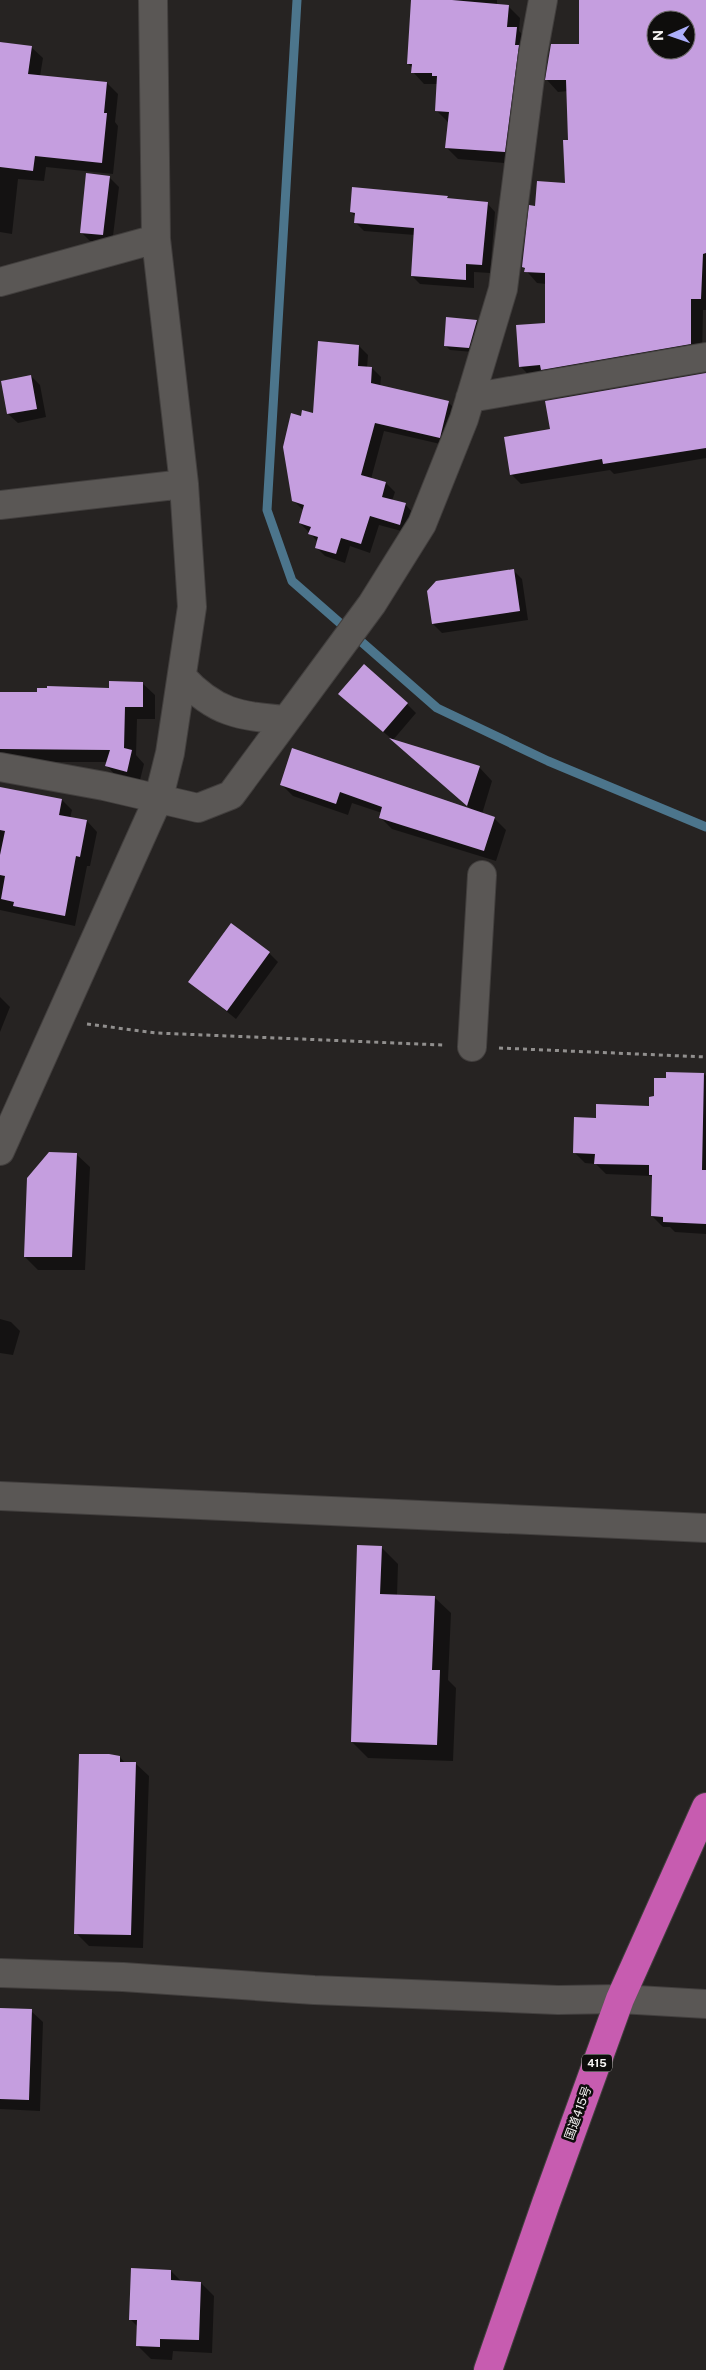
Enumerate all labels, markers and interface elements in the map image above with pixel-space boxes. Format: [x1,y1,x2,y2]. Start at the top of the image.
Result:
north arrow [646,10,696,60]
text: N [650,30,666,41]
road number: 415 [582,2054,612,2072]
street label: 国道415号 [562,2084,594,2142]

